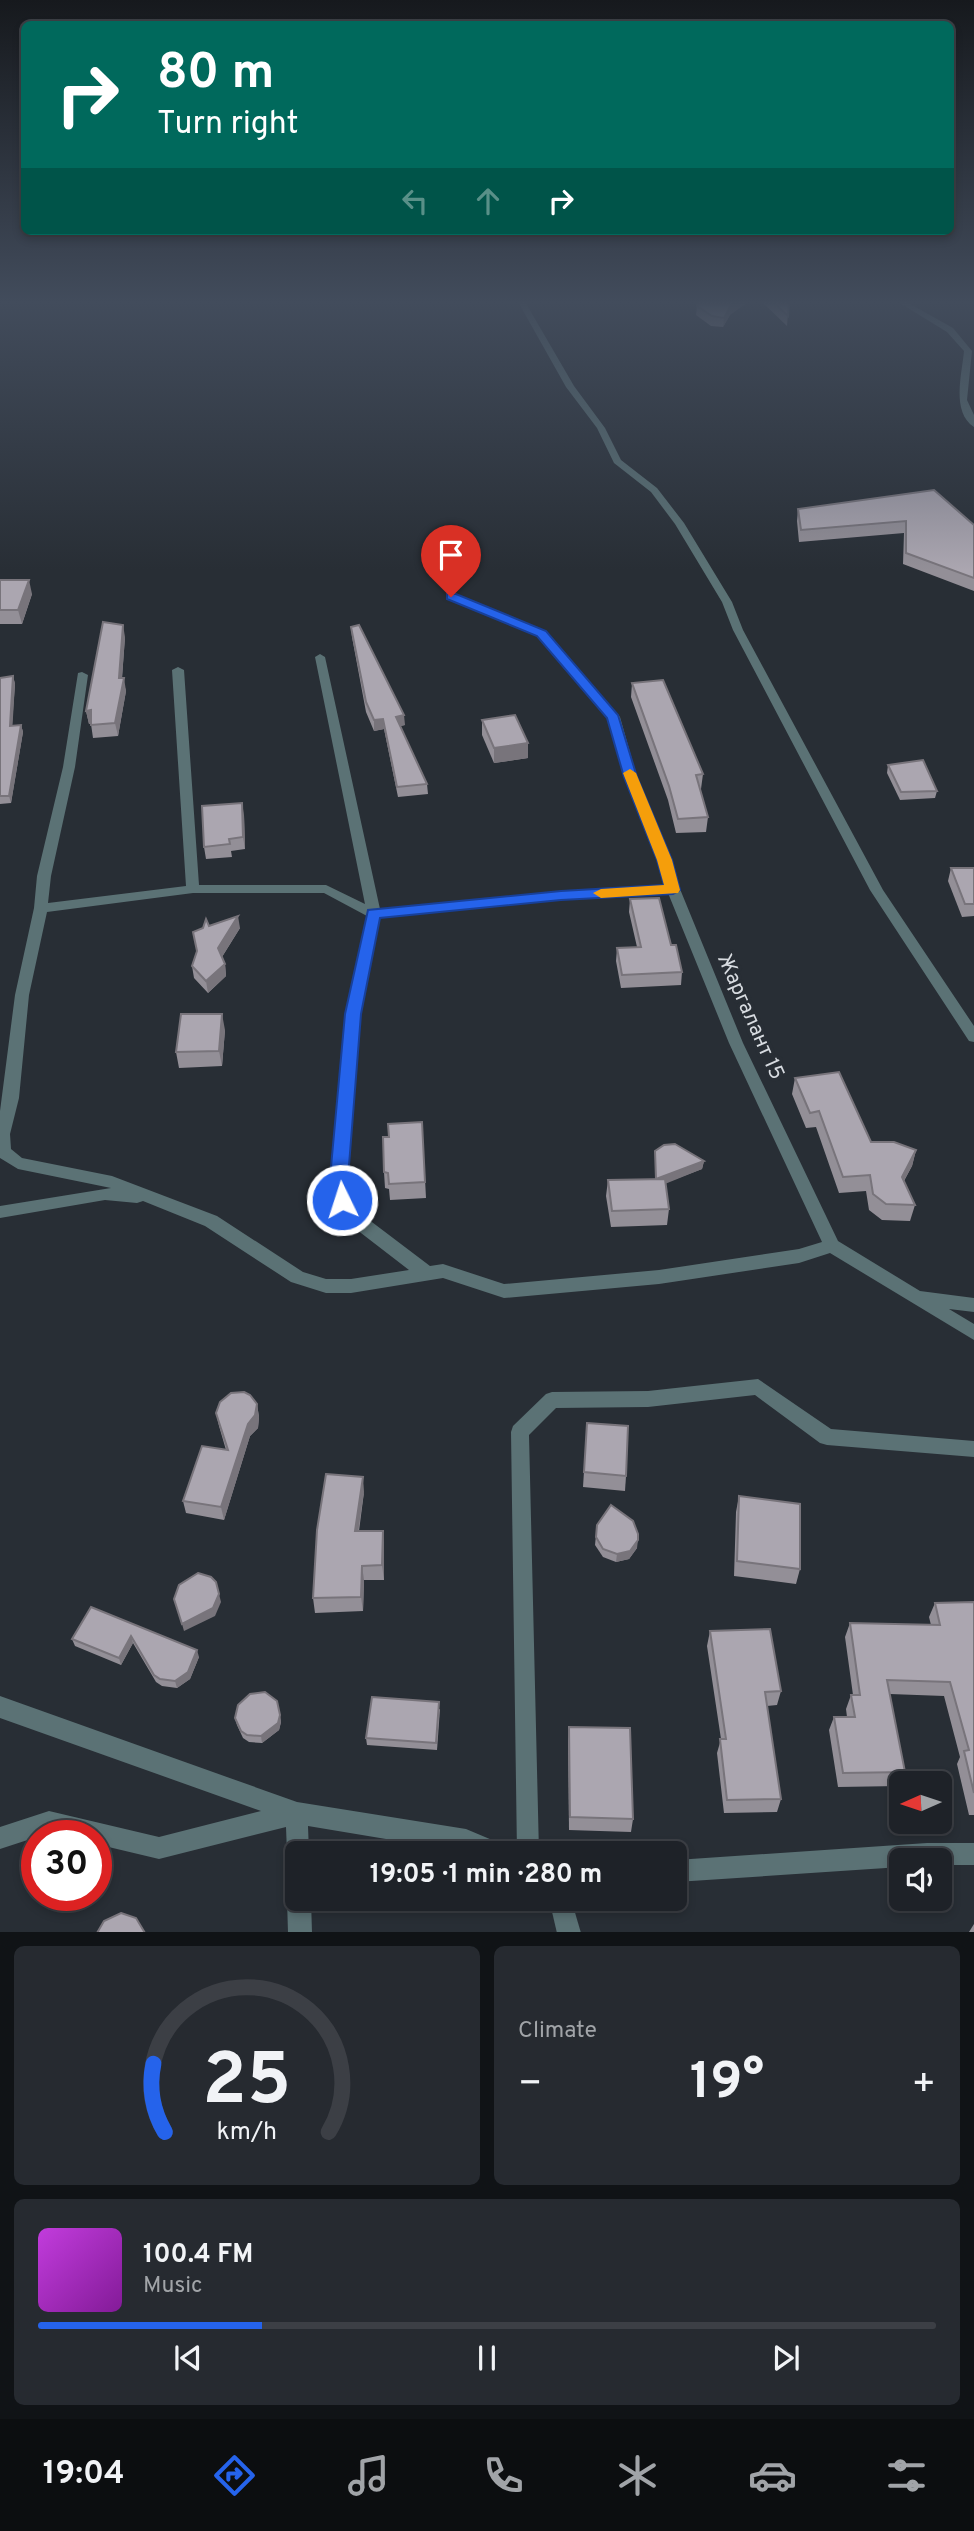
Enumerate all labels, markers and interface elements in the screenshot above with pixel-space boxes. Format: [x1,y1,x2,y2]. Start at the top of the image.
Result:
text: 80 m [157,44,274,106]
icon: right [42,49,133,140]
text: Turn right [157,105,299,145]
icon: left [396,182,434,220]
icon: ahead [469,182,507,220]
icon: right [542,182,580,220]
pin [421,525,481,597]
icon: arrive [432,536,470,574]
street label: Жаргалант 15 [710,950,790,1084]
position arrow [305,1163,379,1237]
north arrow [889,1771,952,1834]
map controls [889,1771,952,1911]
speed limit sign: 30 [21,1820,112,1911]
button: sound [889,1848,952,1911]
text: 19:05 · 1 min · 280 m [370,1859,602,1892]
text: Climate [518,2017,597,2046]
text: 25 [203,2038,292,2130]
text: 19° [690,2051,764,2117]
text: − [518,2061,543,2110]
text: + [911,2061,936,2110]
text: km/h [217,2116,277,2148]
text: 100.4 FM [143,2239,253,2272]
text: Music [143,2272,203,2301]
icon: previous [169,2339,207,2377]
icon: pause [468,2339,506,2377]
icon: next [767,2339,805,2377]
icon: directions [210,2451,259,2500]
icon: music [344,2451,393,2500]
icon: phone [479,2451,528,2500]
icon: climate [613,2451,662,2500]
icon: car [748,2451,797,2500]
icon: filters [882,2451,931,2500]
text: 19:04 [43,2455,125,2495]

